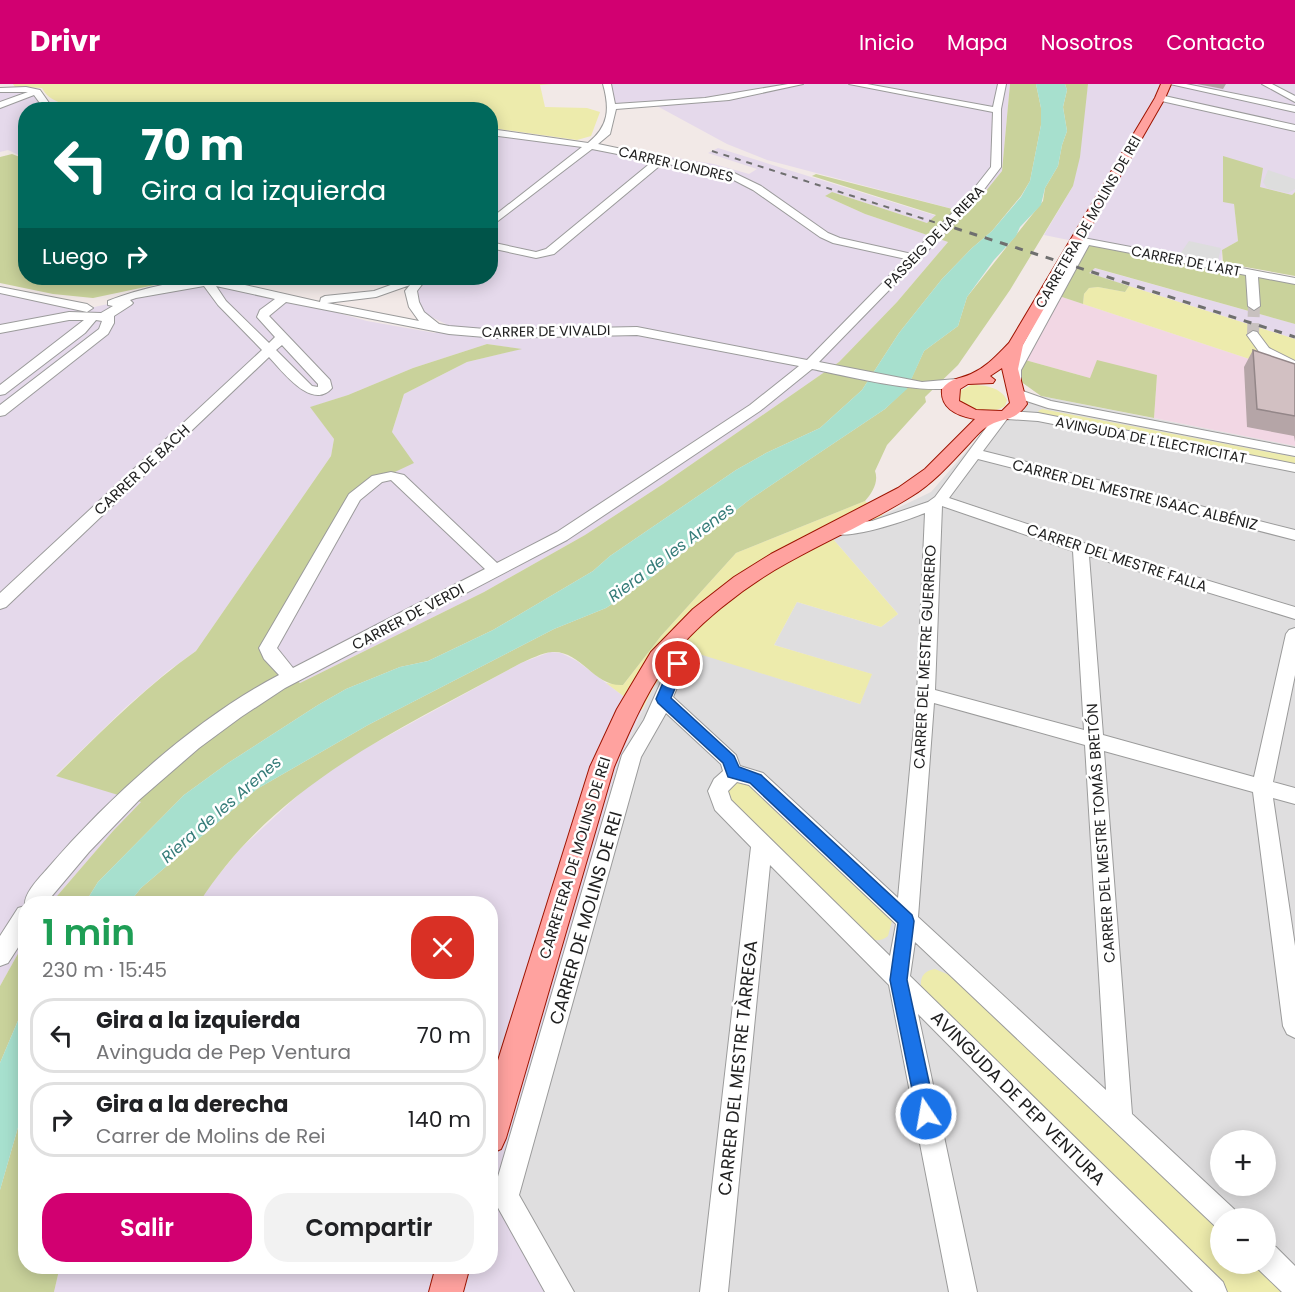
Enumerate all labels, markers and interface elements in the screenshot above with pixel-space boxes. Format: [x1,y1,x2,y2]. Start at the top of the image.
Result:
text: Drivr [30,22,100,61]
text: Inicio [859,28,914,57]
text: Mapa [947,28,1008,57]
text: Nosotros [1041,28,1133,57]
text: Contacto [1166,28,1265,57]
text: 70 m [141,116,244,175]
icon: left [42,126,120,204]
street label: CARRETERA DE MOLINS DE REI [1030,132,1146,312]
street label: CARRER LONDRES [617,141,735,187]
text: Gira a la izquierda [141,172,386,209]
street label: PASSEIG DE LA RIERA [879,181,989,293]
icon: right [120,240,153,273]
text: Luego [42,241,108,272]
street label: CARRER DE L'ART [1129,241,1243,282]
street label: CARRER DE VIVALDI [481,320,611,342]
street label: AVINGUDA DE L'ELECTRICITAT [1054,412,1249,468]
street label: CARRER DE BACH [89,420,194,520]
street label: CARRER DEL MESTRE ISAAC ALBÉNIZ [1010,454,1260,535]
water label: Riera de les Arenes [603,497,739,608]
street label: CARRER DEL MESTRE FALLA [1024,518,1210,597]
street label: CARRER DEL MESTRE GUERRERO [908,544,941,769]
street label: CARRER DE VERDI [348,578,468,655]
pin [652,638,703,689]
icon: arrive [661,647,694,680]
street label: CARRER DEL MESTRE TOMÁS BRETÓN [1081,703,1120,963]
water label: Riera de les Arenes [156,751,287,868]
street label: CARRETERA DE MOLINS DE REI [534,754,615,961]
street label: CARRER DE MOLINS DE REI [543,808,628,1027]
text: 1 min [42,907,135,958]
button: close [411,916,474,979]
street label: CARRER DEL MESTRE TÀRREGA [712,939,763,1197]
text: 230 m · 15:45 [42,956,167,984]
text: Gira a la izquierda [96,1005,300,1036]
street label: AVINGUDA DE PEP VENTURA [925,1005,1111,1191]
icon: left [45,1019,78,1052]
text: 70 m [417,1020,471,1051]
text: Avinguda de Pep Ventura [96,1038,351,1066]
position arrow [894,1082,958,1146]
text: Gira a la derecha [96,1089,289,1120]
icon: right [45,1103,78,1136]
text: 140 m [408,1104,471,1135]
text: Carrer de Molins de Rei [96,1122,326,1150]
map controls [1210,1130,1276,1274]
button: + [1210,1130,1276,1196]
button: Salir [42,1193,252,1262]
button: Compartir [264,1193,474,1262]
button: − [1210,1208,1276,1274]

